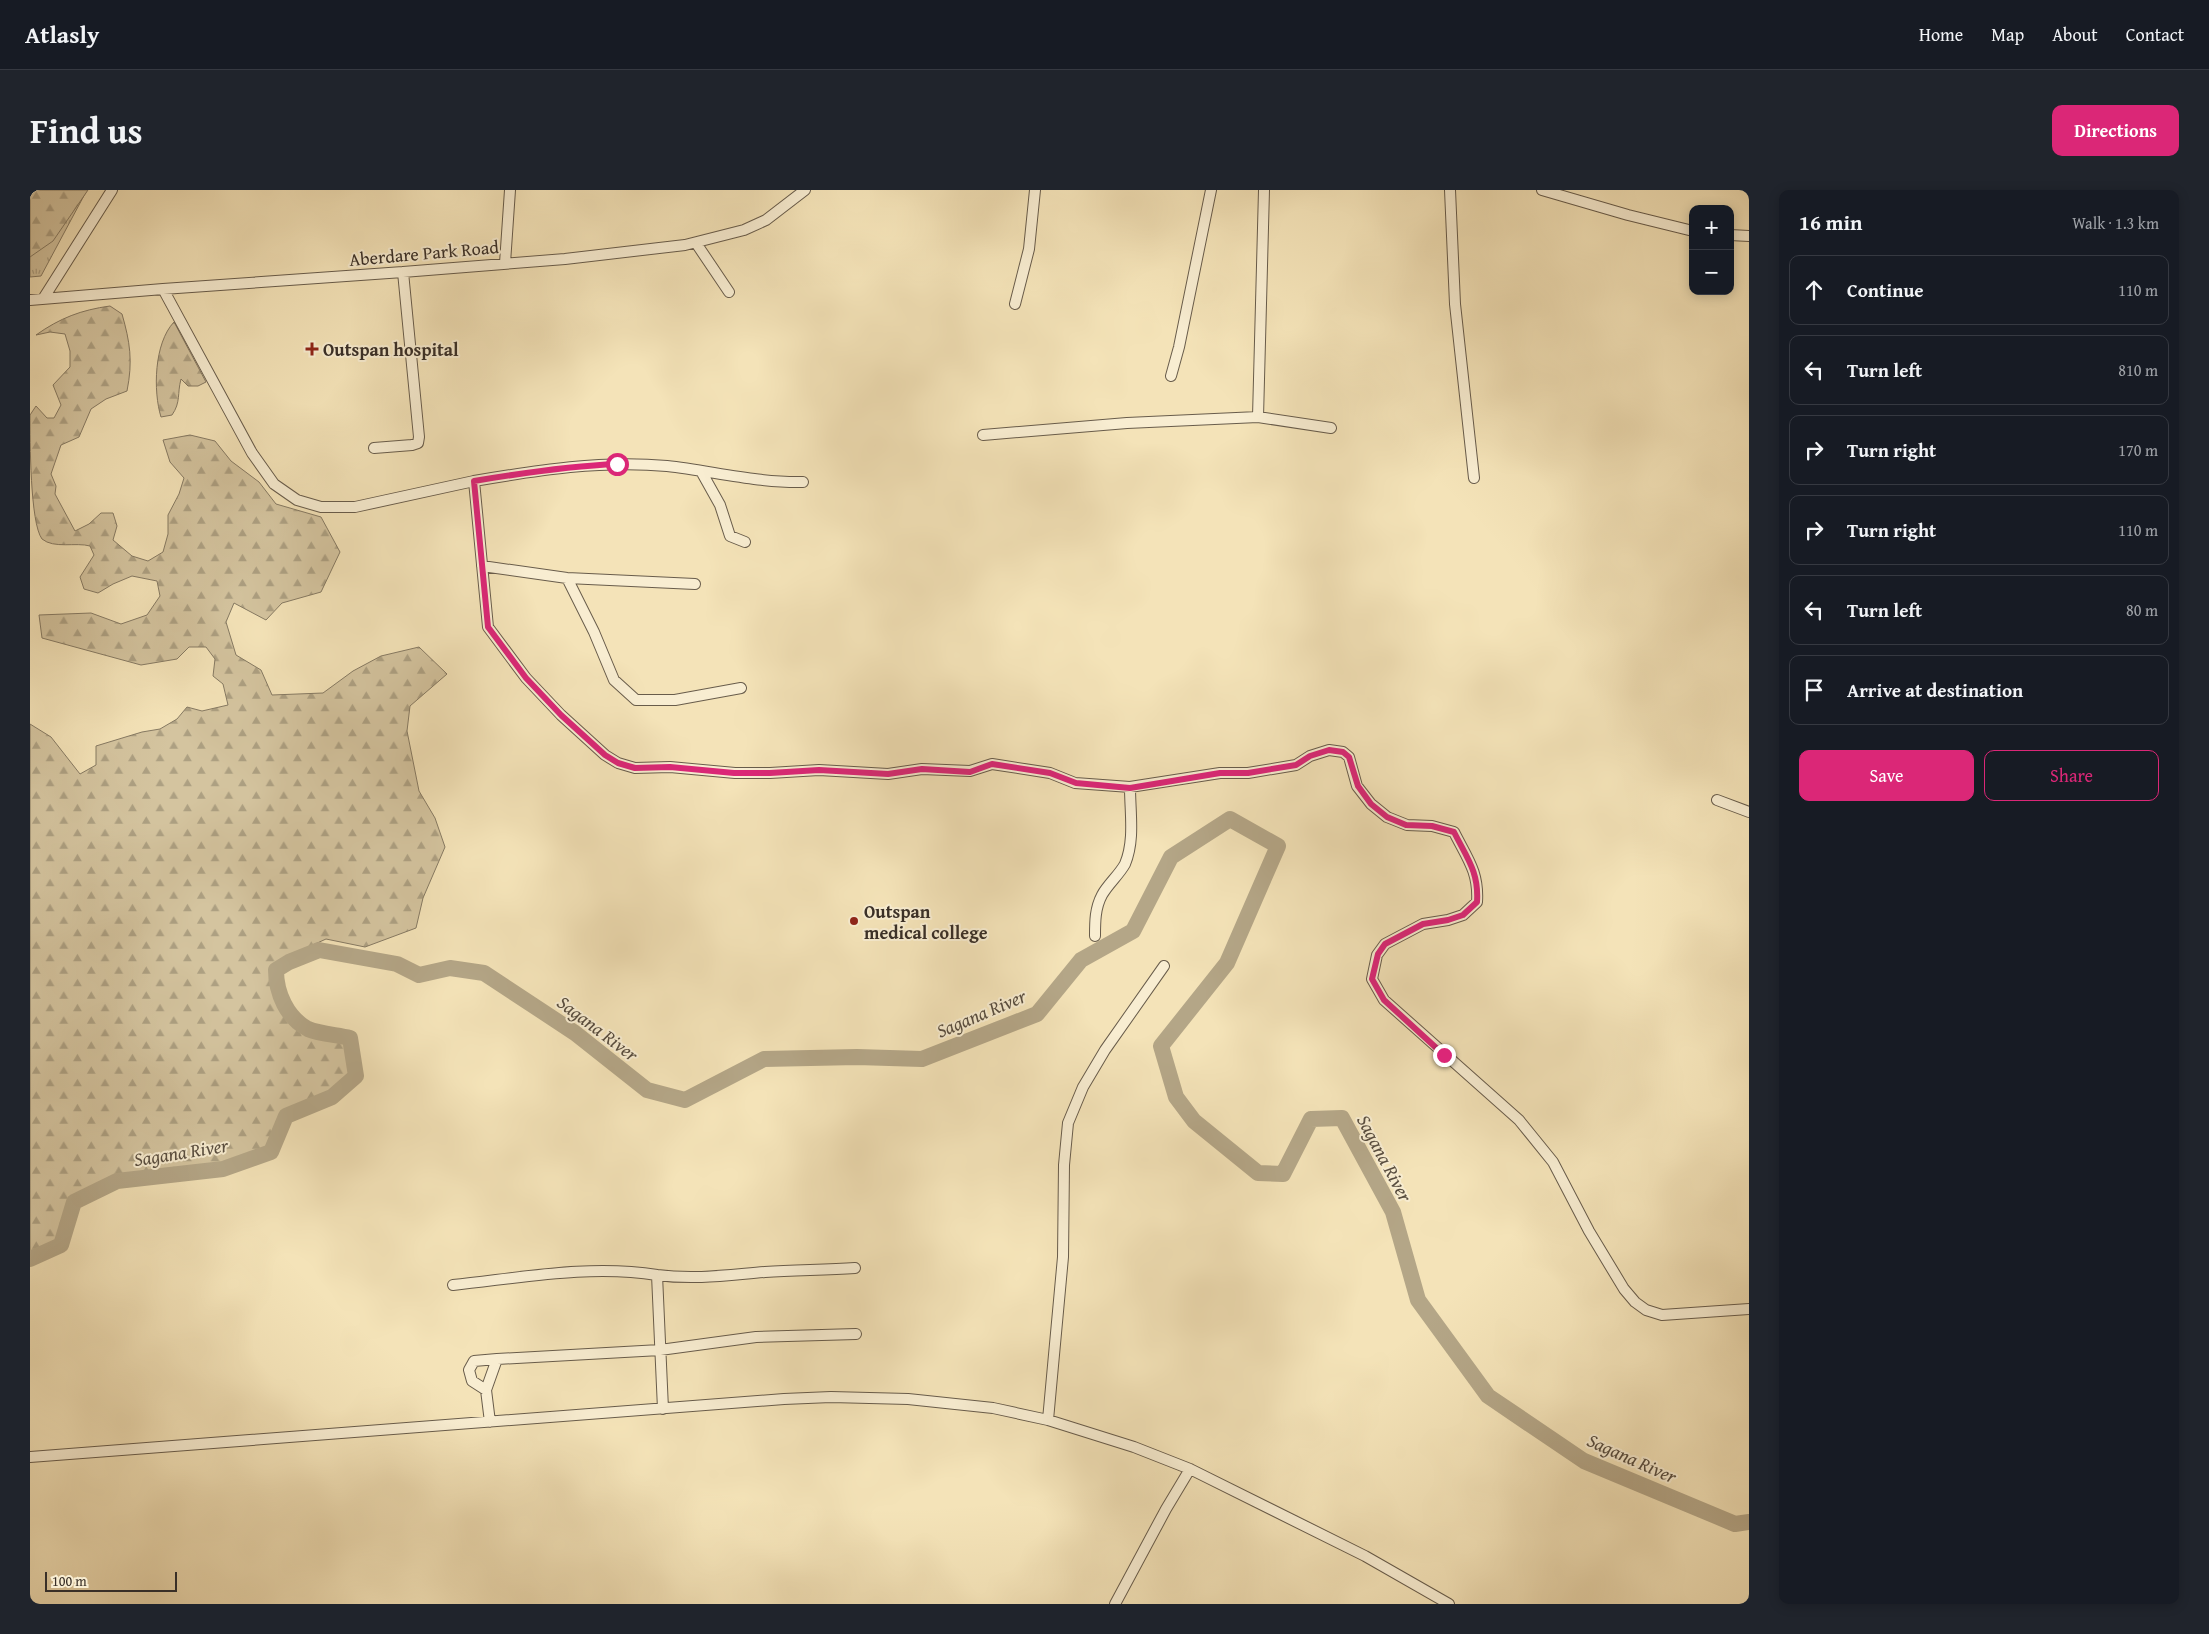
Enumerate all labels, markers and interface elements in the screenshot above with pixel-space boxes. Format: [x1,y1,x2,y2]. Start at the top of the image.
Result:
text: Atlasly [25,17,99,52]
text: Home [1919,21,1963,48]
text: Map [1991,21,2024,48]
text: About [2052,21,2098,48]
text: Contact [2126,21,2184,48]
text: Find us [30,105,143,156]
button: Directions [2052,105,2179,156]
map controls [1689,205,1734,295]
button: + [1689,205,1734,250]
text: 16 min [1799,207,1862,238]
text: Walk · 1.3 km [2072,211,2159,235]
street label: Aberdare Park Road [348,233,500,273]
button: − [1689,250,1734,295]
icon: ahead [1800,276,1828,304]
text: Continue [1847,276,1924,304]
text: 110 m [2118,278,2158,302]
place label: Outspan hospital [323,336,459,363]
marker: Outspan hospital [305,342,319,356]
icon: left [1800,356,1828,384]
text: Turn left [1847,356,1922,384]
text: 810 m [2118,358,2158,382]
icon: right [1800,436,1828,464]
text: Turn right [1847,436,1936,464]
text: 170 m [2118,438,2158,462]
route start [606,453,629,476]
icon: right [1800,516,1828,544]
text: Turn right [1847,516,1936,544]
text: 110 m [2118,518,2158,542]
icon: left [1800,596,1828,624]
text: Turn left [1847,596,1922,624]
text: 80 m [2126,598,2158,622]
icon: arrive [1800,676,1828,704]
text: Arrive at destination [1847,676,2023,704]
button: Save [1799,750,1974,801]
button: Share [1984,750,2159,801]
place label: Outspan medical college [864,898,988,946]
marker: Outspan medical college [848,915,860,927]
water label: Sagana River [932,981,1031,1044]
water label: Sagana River [552,988,645,1068]
route end [1433,1044,1456,1067]
water label: Sagana River [1350,1109,1420,1207]
water label: Sagana River [132,1131,231,1173]
water label: Sagana River [1583,1426,1682,1491]
scale bar [45,1569,178,1592]
text: 100 m [52,1571,87,1591]

